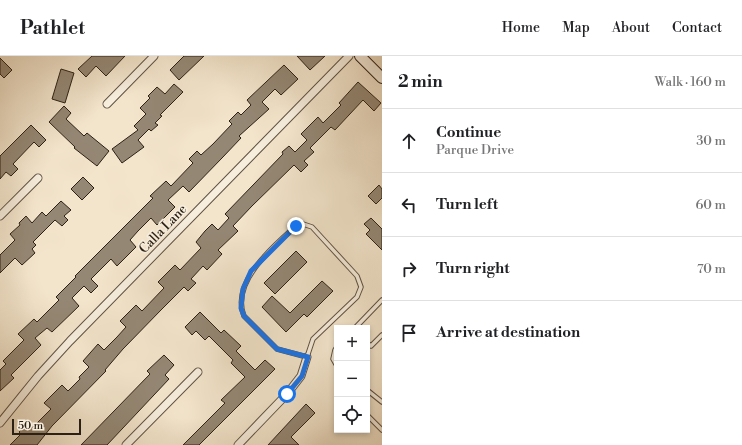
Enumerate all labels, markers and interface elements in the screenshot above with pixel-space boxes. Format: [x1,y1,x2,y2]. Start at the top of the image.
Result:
text: Pathlet [20,16,85,40]
text: Home [502,19,540,37]
text: Map [562,19,590,37]
text: About [612,19,650,37]
text: Contact [672,19,722,37]
text: 2 min [398,71,443,93]
text: Walk · 160 m [655,74,726,90]
text: Continue [436,123,501,142]
icon: ahead [398,130,420,152]
text: 30 m [696,133,726,149]
text: Parque Drive [436,142,514,158]
icon: left [398,194,420,216]
text: Turn left [436,195,498,214]
text: 60 m [695,197,726,213]
street label: Calla Lane [136,201,191,257]
route end [287,217,305,235]
icon: right [398,258,420,280]
text: Turn right [436,259,510,278]
text: 70 m [697,261,726,277]
icon: arrive [398,322,420,344]
text: Arrive at destination [436,323,580,342]
map controls [334,325,370,433]
button: + [334,325,370,361]
button: − [334,361,370,397]
route start [278,385,296,403]
button: locate [334,397,370,433]
scale bar [12,417,81,436]
text: 50 m [18,419,43,433]

